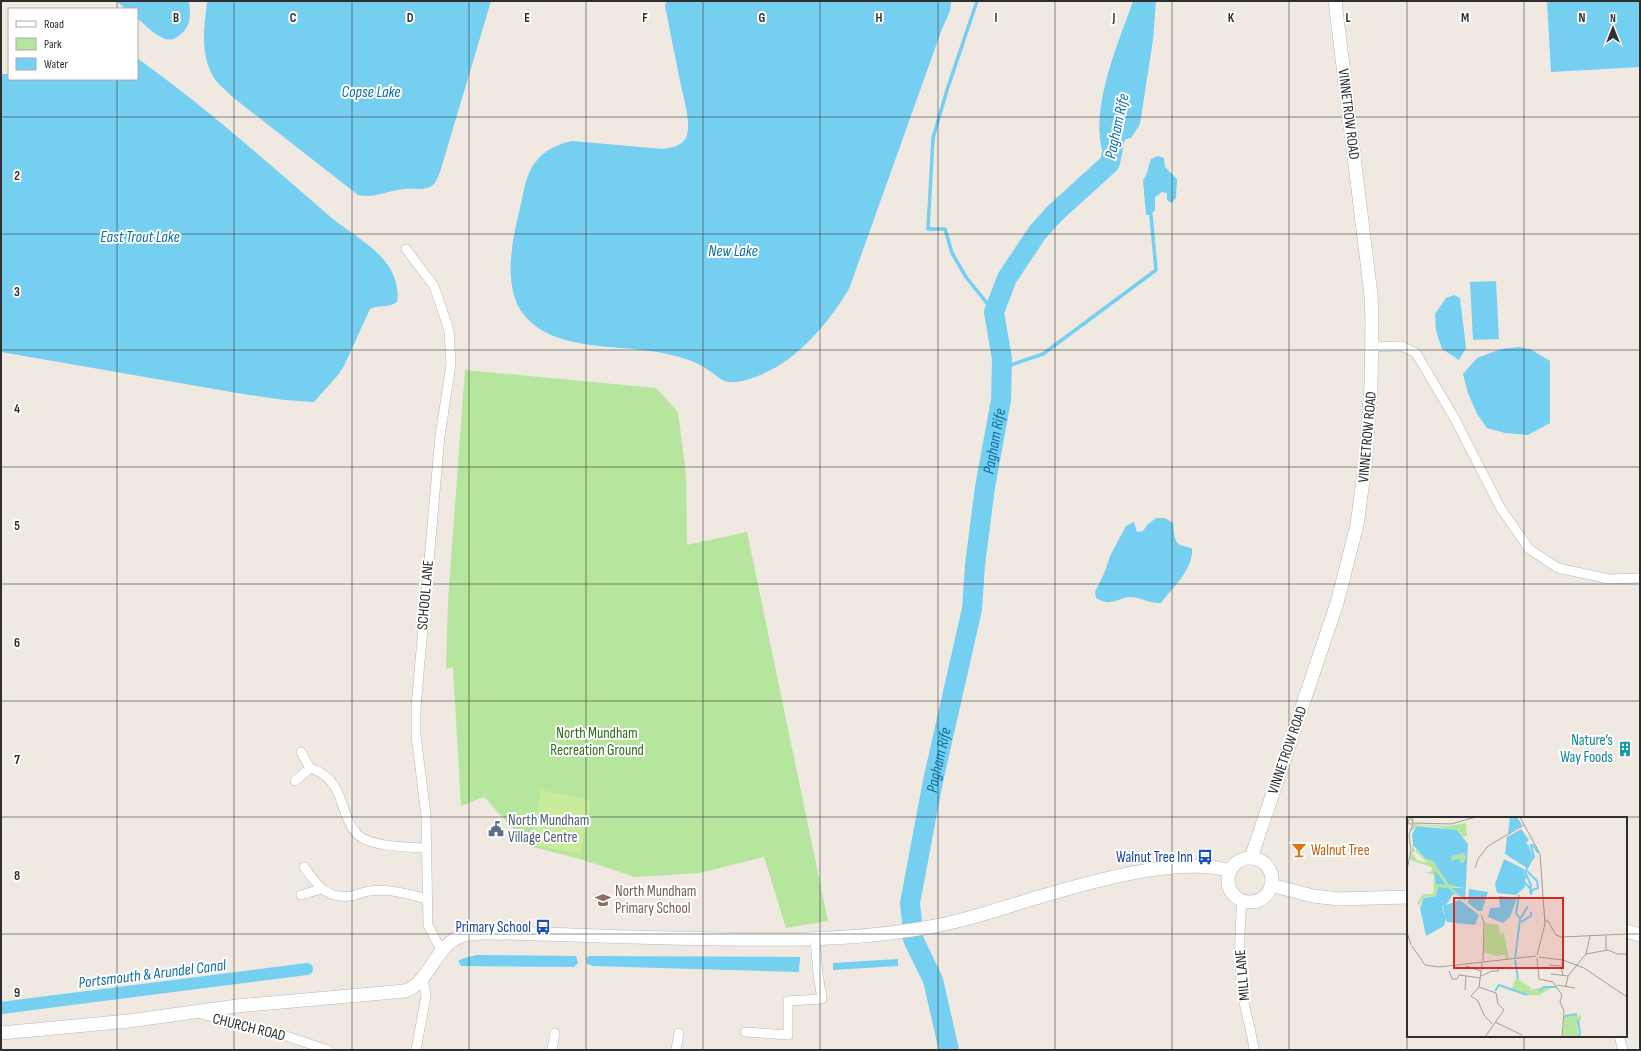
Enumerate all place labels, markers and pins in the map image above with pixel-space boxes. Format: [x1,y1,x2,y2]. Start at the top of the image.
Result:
place label: Nature’s Way Foods [1560,731,1613,767]
building icon: Nature’s Way Foods [1616,740,1634,758]
place label: North Mundham Village Centre [508,811,589,847]
public building icon: North Mundham Village Centre [487,820,505,838]
bar icon: Walnut Tree [1290,841,1308,859]
place label: Walnut Tree [1311,841,1370,860]
place label: Walnut Tree Inn [1116,848,1193,867]
bus stop icon: Walnut Tree Inn [1196,848,1214,866]
place label: North Mundham Primary School [615,882,696,918]
school or university icon: North Mundham Primary School [594,891,612,909]
place label: Primary School [455,918,531,937]
bus stop icon: Primary School [534,918,552,936]

